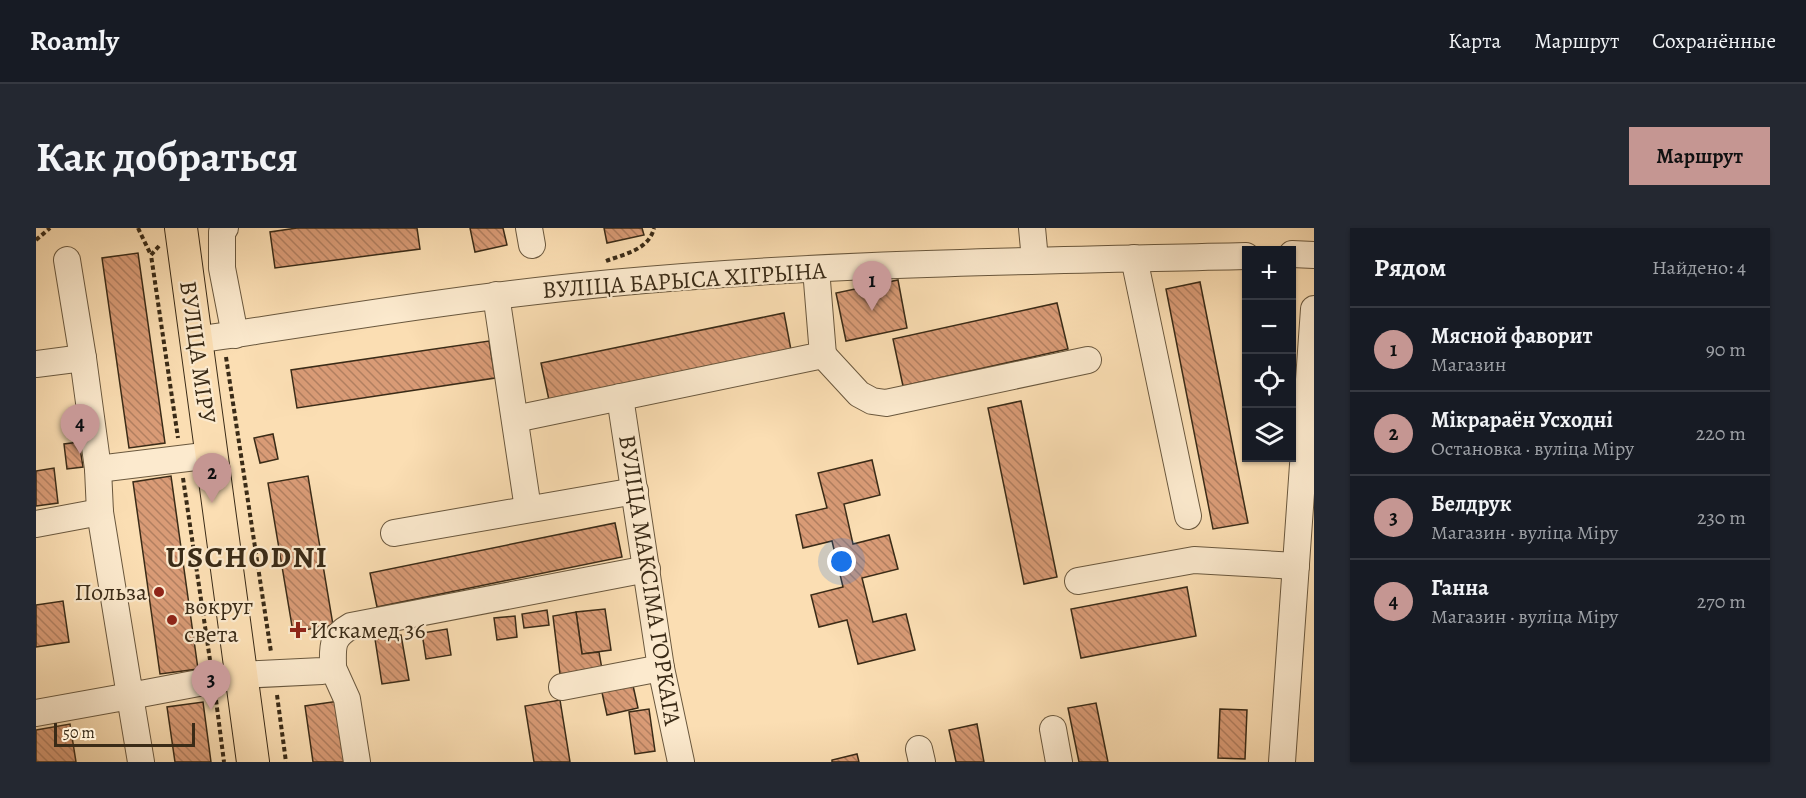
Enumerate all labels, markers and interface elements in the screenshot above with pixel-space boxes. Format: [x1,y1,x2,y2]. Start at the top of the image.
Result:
text: Roamly [30,22,119,60]
text: Карта [1448,27,1501,55]
text: Маршрут [1534,27,1619,55]
text: Сохранённые [1652,27,1776,55]
button: Маршрут [1629,127,1770,185]
text: Как добраться [36,128,298,185]
map controls [1242,246,1296,462]
button: + [1242,246,1296,300]
text: Рядом [1374,250,1446,285]
street label: ВУЛІЦА БАРЫСА ХІГРЫНА [541,254,828,306]
text: Найдено: 4 [1652,254,1746,281]
pin: 1 [852,262,892,311]
street label: ВУЛІЦА МІРУ [172,279,224,425]
button: − [1242,300,1296,354]
text: Мясной фаворит [1431,321,1593,351]
text: 1 [1390,336,1397,363]
text: 90 m [1706,336,1746,363]
text: Магазин [1431,351,1506,378]
button: locate [1242,354,1296,408]
pin: 4 [60,404,99,454]
text: Мікрараён Усходні [1431,405,1613,435]
button: layers [1242,408,1296,462]
text: 2 [1389,420,1398,447]
text: 220 m [1696,420,1746,447]
street label: ВУЛІЦА МАКСІМА ГОРКАГА [611,432,689,729]
text: Остановка · вуліца Міру [1431,435,1634,462]
pin: 2 [192,454,231,503]
text: Белдрук [1431,489,1512,519]
text: 3 [1389,504,1398,531]
text: 230 m [1697,504,1746,531]
text: Магазин · вуліца Міру [1431,519,1618,546]
district label: USCHODNI [166,537,328,577]
your location [827,547,856,576]
text: Ганна [1431,573,1489,603]
place label: Польза [75,576,147,608]
marker: Польза [152,585,166,599]
text: 4 [1389,588,1398,615]
text: 270 m [1697,588,1746,615]
place label: вокруг света [184,590,253,650]
text: Магазин · вуліца Міру [1431,603,1618,630]
marker: вокруг света [165,613,179,627]
place label: Искамед 36 [310,614,426,646]
marker: Искамед 36 [291,623,305,637]
pin: 3 [192,660,231,710]
scale bar [54,720,195,748]
text: 50 m [63,722,95,744]

